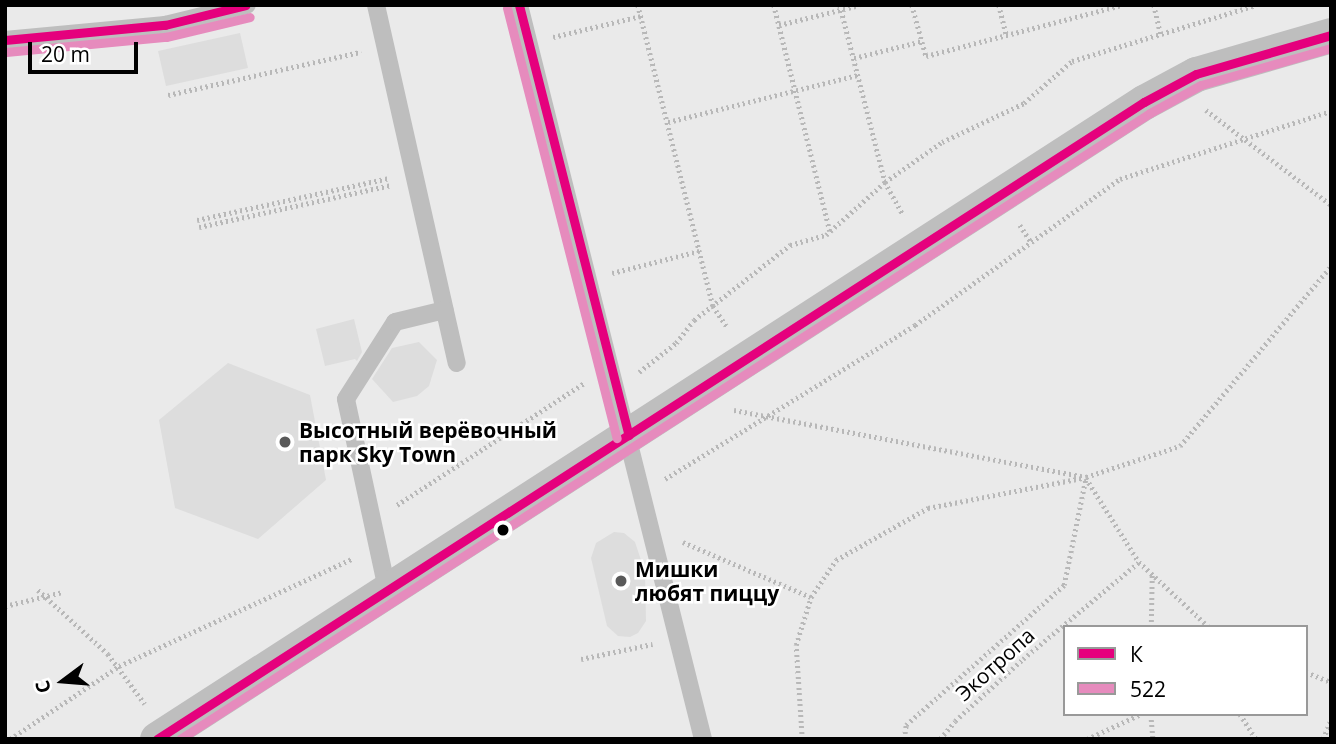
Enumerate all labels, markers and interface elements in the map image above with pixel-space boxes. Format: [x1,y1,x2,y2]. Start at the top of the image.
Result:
scale bar [32,28,142,72]
text: 20 m [41,40,90,68]
place label: Высотный верёвочный парк Sky Town [299,417,557,467]
marker: Высотный верёвочный парк Sky Town [277,434,293,450]
unlabelled marker [496,523,510,537]
place label: Мишки любят пиццу [635,556,779,606]
marker: Мишки любят пиццу [613,573,629,589]
street label: Экотропа [951,622,1039,706]
legend [1063,625,1308,716]
text: К [1130,640,1143,668]
north arrow [28,646,98,716]
text: 522 [1130,675,1166,703]
text: С [29,677,57,696]

